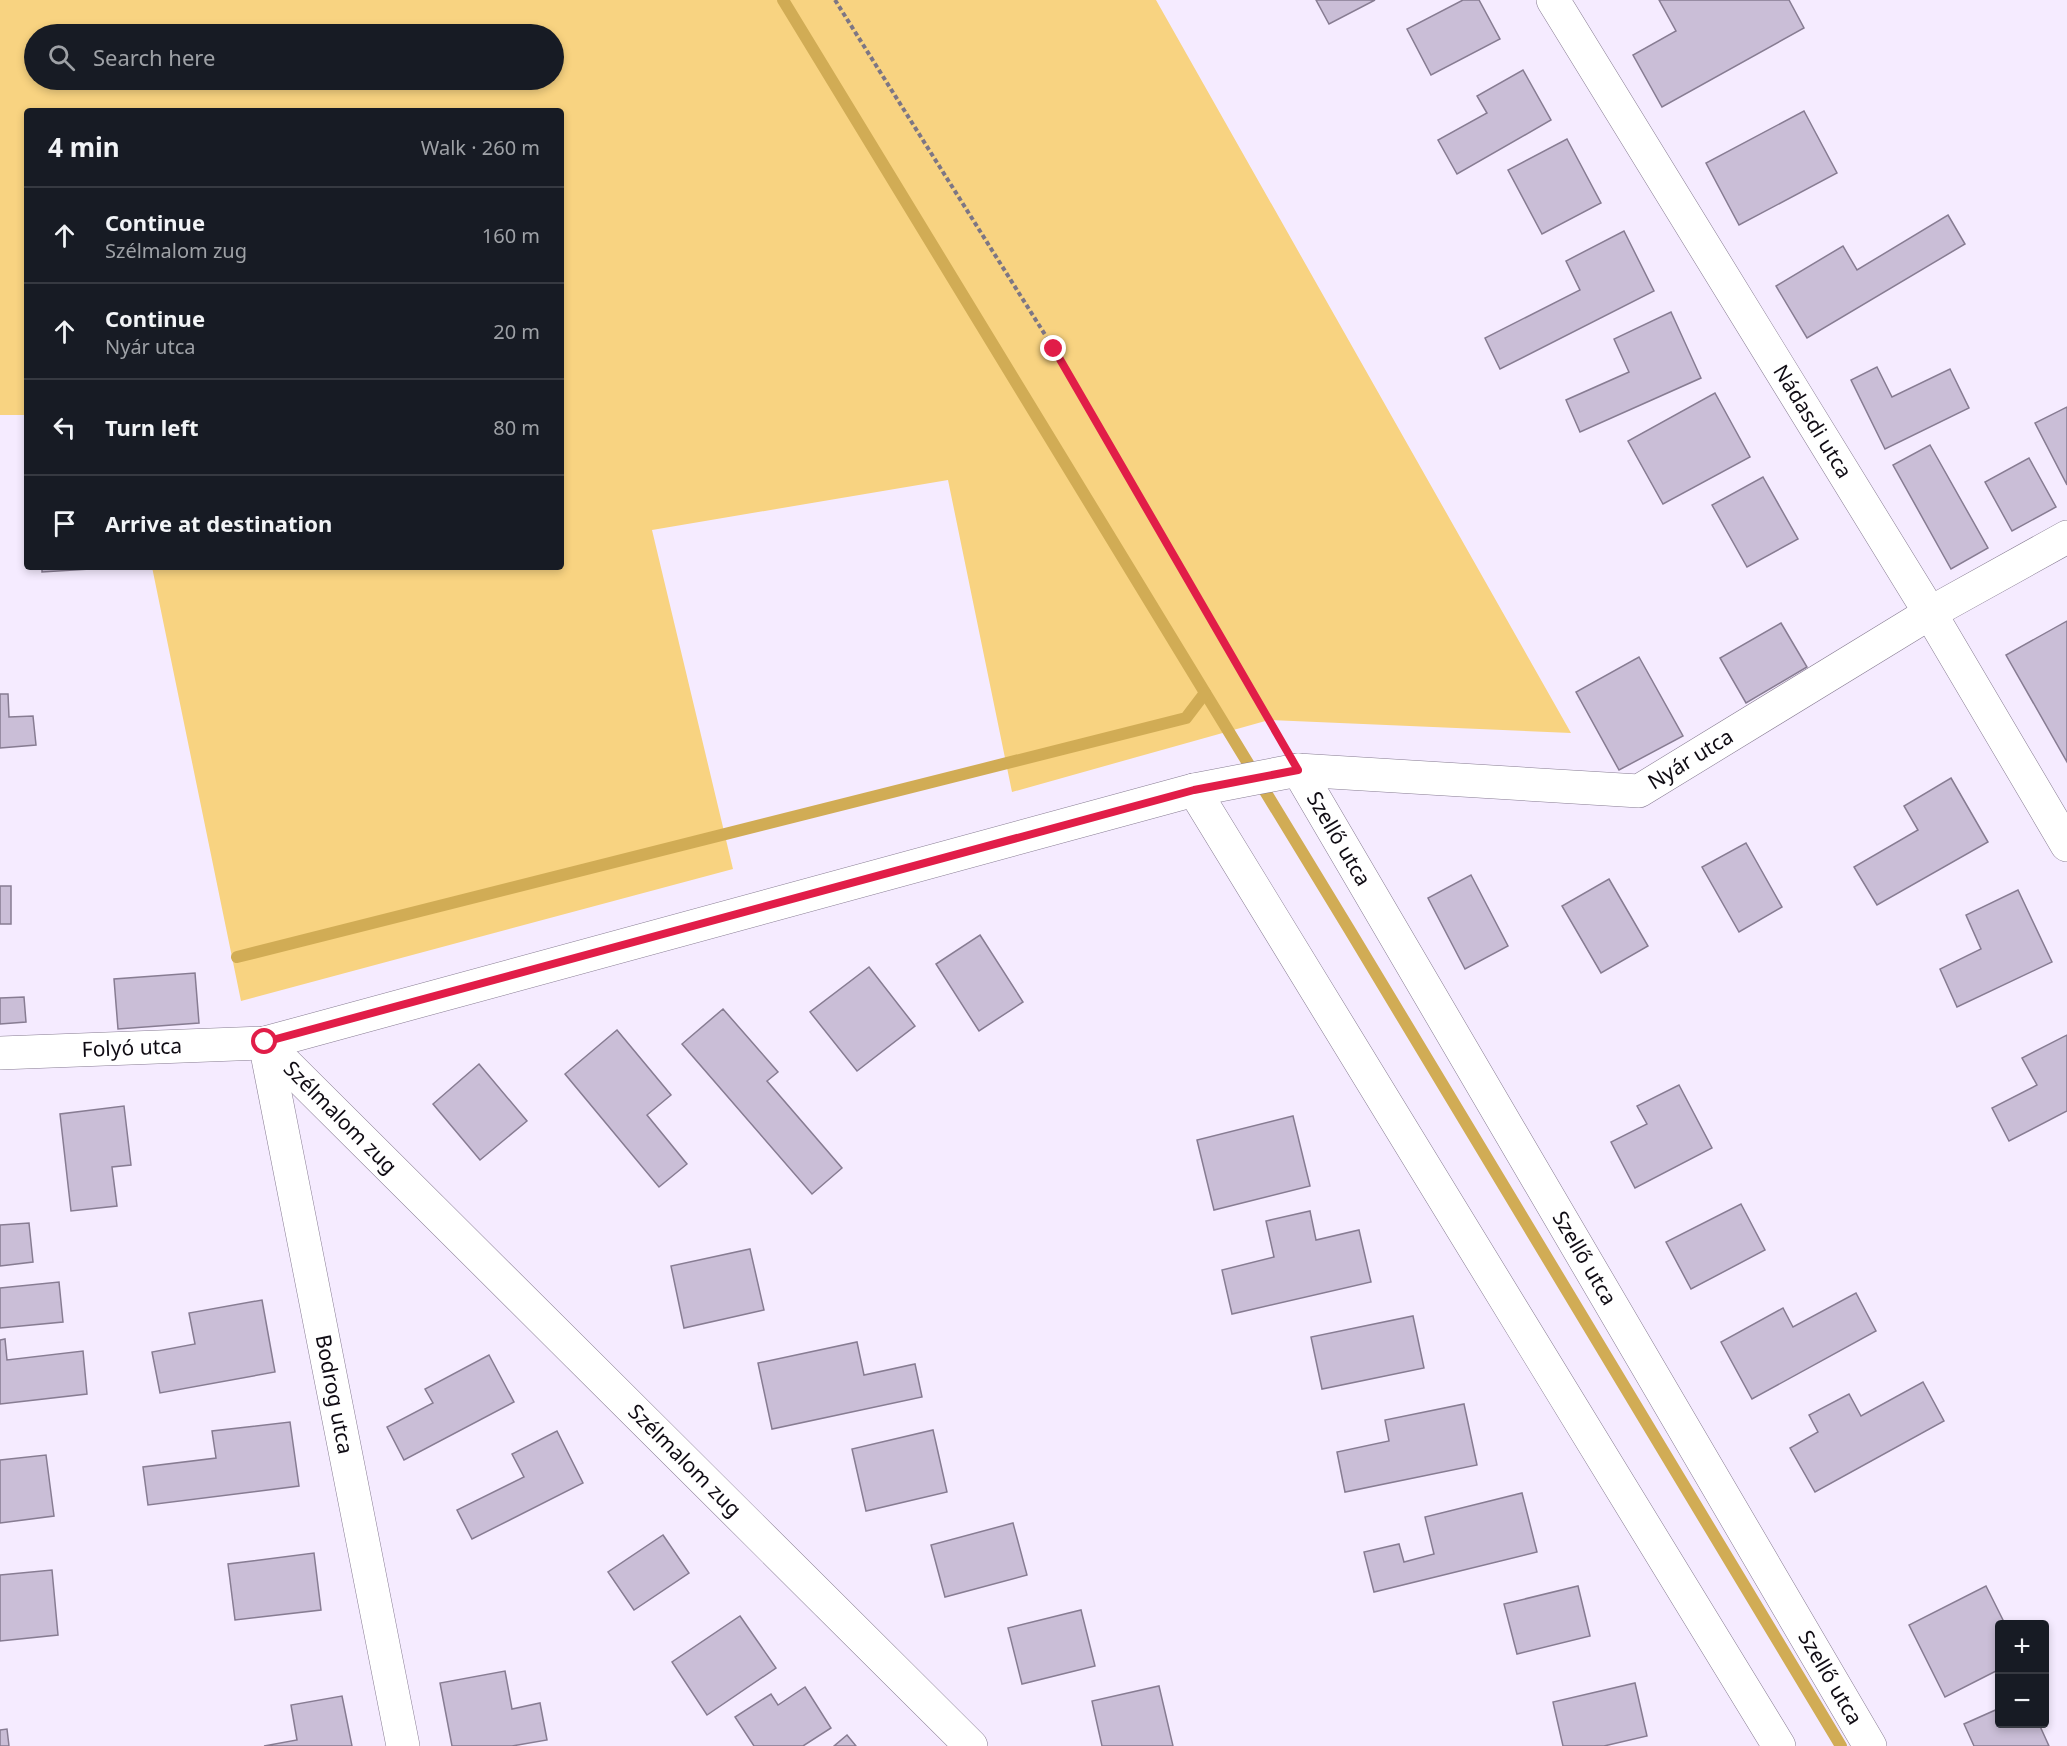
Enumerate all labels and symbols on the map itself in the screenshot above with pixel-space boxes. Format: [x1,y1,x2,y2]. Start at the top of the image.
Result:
route end [1040,335,1066,361]
street label: Nádasdi utca [1768,359,1859,483]
street label: Nyár utca [1642,722,1738,795]
street label: Szellő utca [1301,786,1378,891]
route start [251,1028,277,1054]
street label: Folyó utca [81,1031,183,1063]
street label: Szélmalom zug [278,1055,404,1180]
street label: Szellő utca [1546,1206,1624,1310]
street label: Bodrog utca [310,1332,360,1456]
street label: Szélmalom zug [622,1397,748,1523]
street label: Szellő utca [1792,1625,1869,1729]

